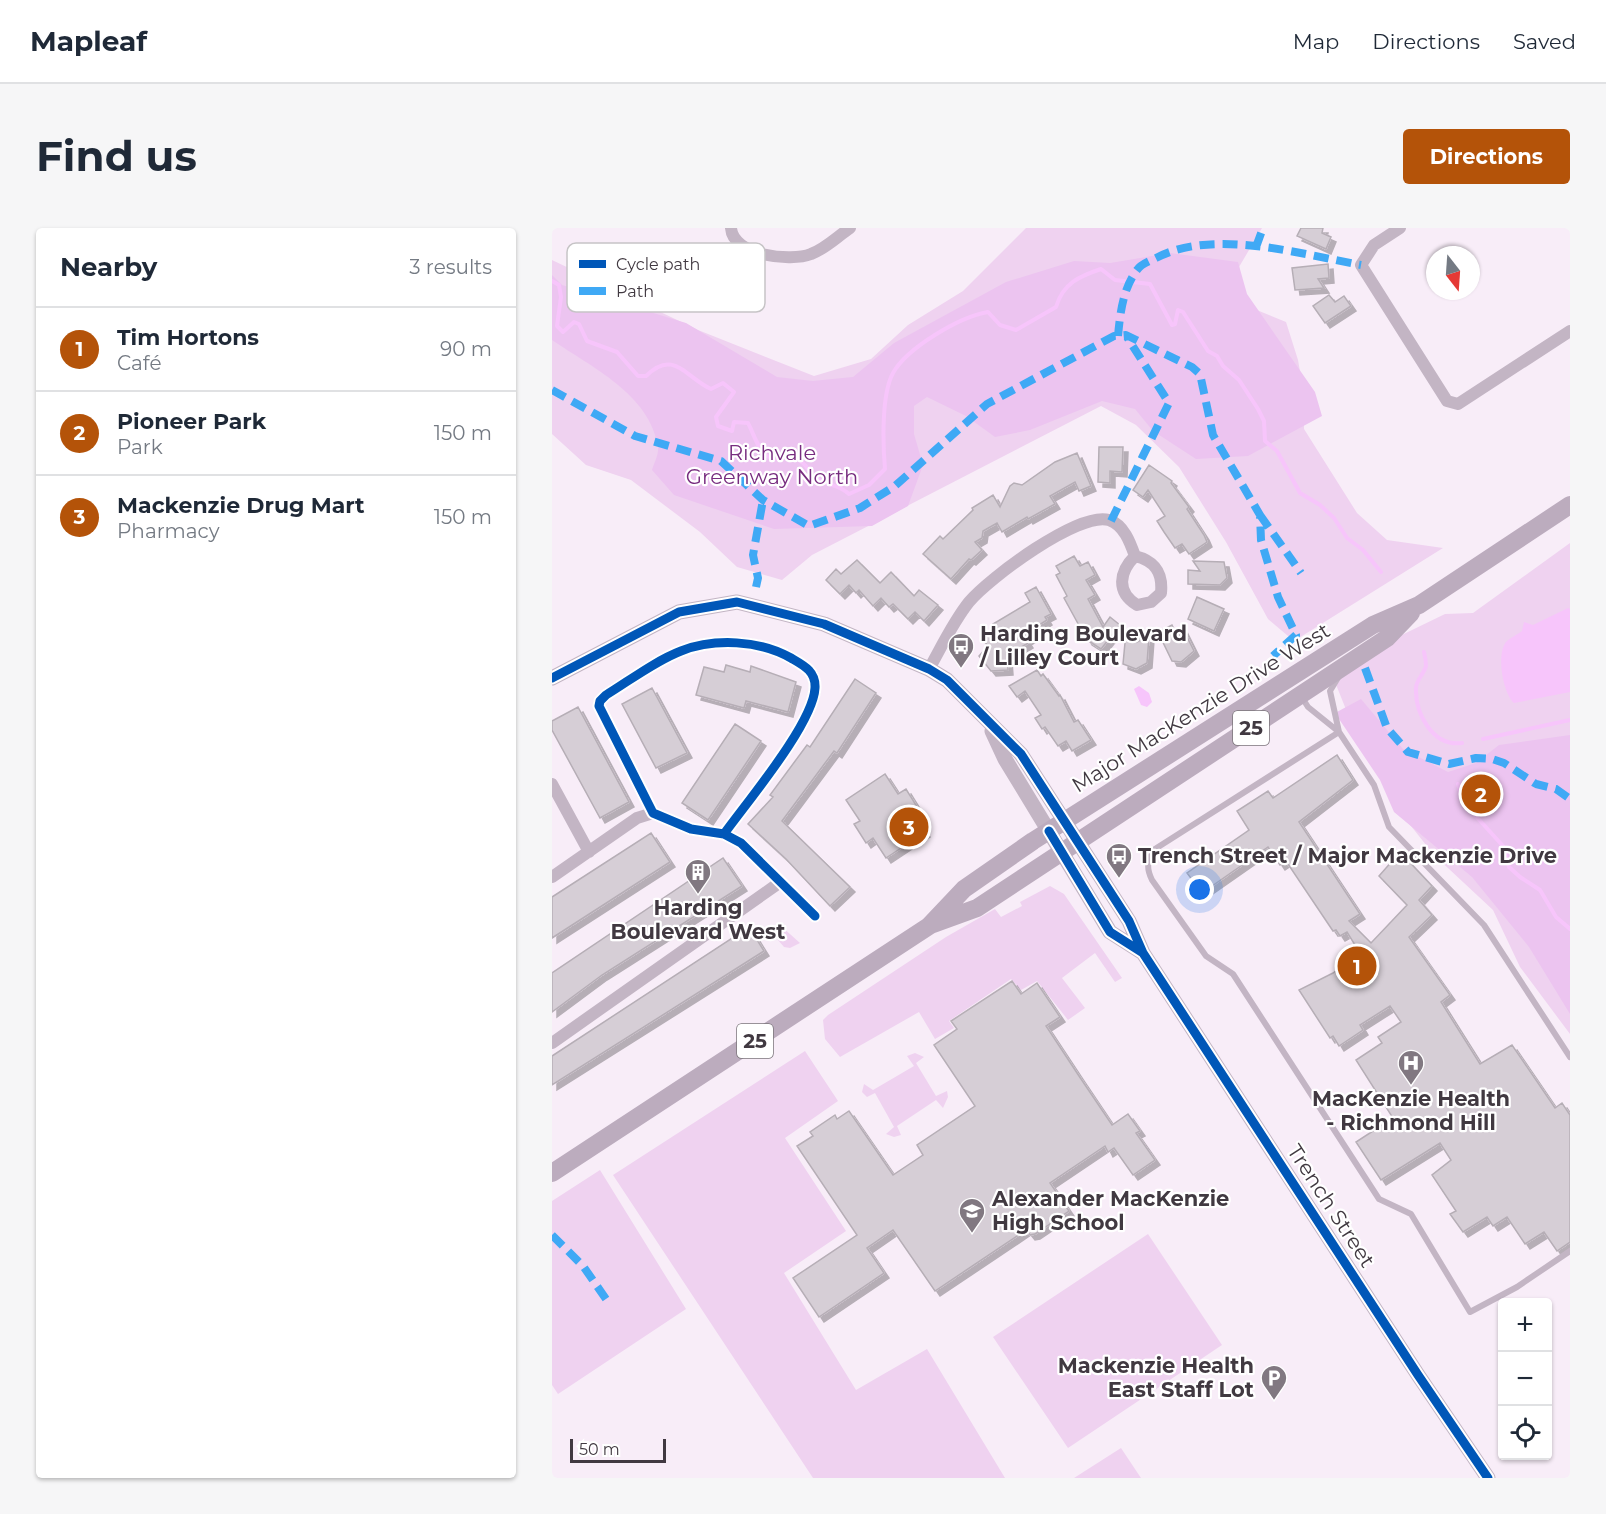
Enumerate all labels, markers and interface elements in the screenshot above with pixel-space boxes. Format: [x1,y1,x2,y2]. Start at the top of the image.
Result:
text: Mapleaf [30,24,147,58]
text: Map [1293,29,1339,54]
text: Directions [1372,29,1480,54]
text: Saved [1513,29,1576,54]
button: Directions [1403,129,1570,184]
text: Find us [36,130,197,182]
legend [567,243,765,312]
north arrow [1426,246,1480,300]
text: Nearby [60,251,157,283]
text: 3 results [409,255,492,279]
text: Cycle path [616,255,700,274]
text: Path [616,282,654,301]
text: Tim Hortons [117,324,259,351]
text: 1 [76,337,83,361]
text: 90 m [440,337,492,361]
text: Café [117,351,162,375]
text: Pioneer Park [117,408,266,435]
text: 2 [74,421,85,445]
text: 150 m [434,421,492,445]
text: Park [117,435,163,459]
park label: Richvale Greenway North [686,440,858,489]
text: Mackenzie Drug Mart [117,492,365,519]
text: 3 [74,505,85,529]
text: 150 m [434,505,492,529]
text: Pharmacy [117,519,220,543]
street label: Major MacKenzie Drive West [1067,618,1334,798]
place label: Harding Boulevard / Lilley Court [979,621,1187,670]
bus stop icon: Harding Boulevard / Lilley Court [946,631,976,669]
road number: 25 [1233,711,1269,745]
pin: 2 [1462,772,1500,816]
pin: 3 [890,804,928,850]
bus stop icon: Trench Street / Major Mackenzie Drive [1104,841,1134,879]
place label: Trench Street / Major Mackenzie Drive [1138,843,1557,868]
building icon: Harding Boulevard West [683,857,713,895]
your location [1185,875,1214,904]
place label: Harding Boulevard West [611,895,785,944]
pin: 1 [1338,944,1376,988]
road number: 25 [737,1024,773,1058]
hospital icon: MacKenzie Health - Richmond Hill [1396,1048,1426,1086]
place label: MacKenzie Health - Richmond Hill [1312,1086,1510,1135]
street label: Trench Street [1282,1140,1380,1272]
place label: Alexander MacKenzie High School [991,1186,1229,1235]
school or university icon: Alexander MacKenzie High School [957,1196,987,1234]
map controls [1498,1298,1552,1460]
button: + [1498,1298,1552,1352]
button: − [1498,1352,1552,1406]
place label: Mackenzie Health East Staff Lot [1058,1353,1254,1402]
parking icon: Mackenzie Health East Staff Lot [1259,1363,1289,1401]
button: locate [1498,1406,1552,1460]
scale bar [570,1436,666,1464]
text: 50 m [579,1440,620,1459]

